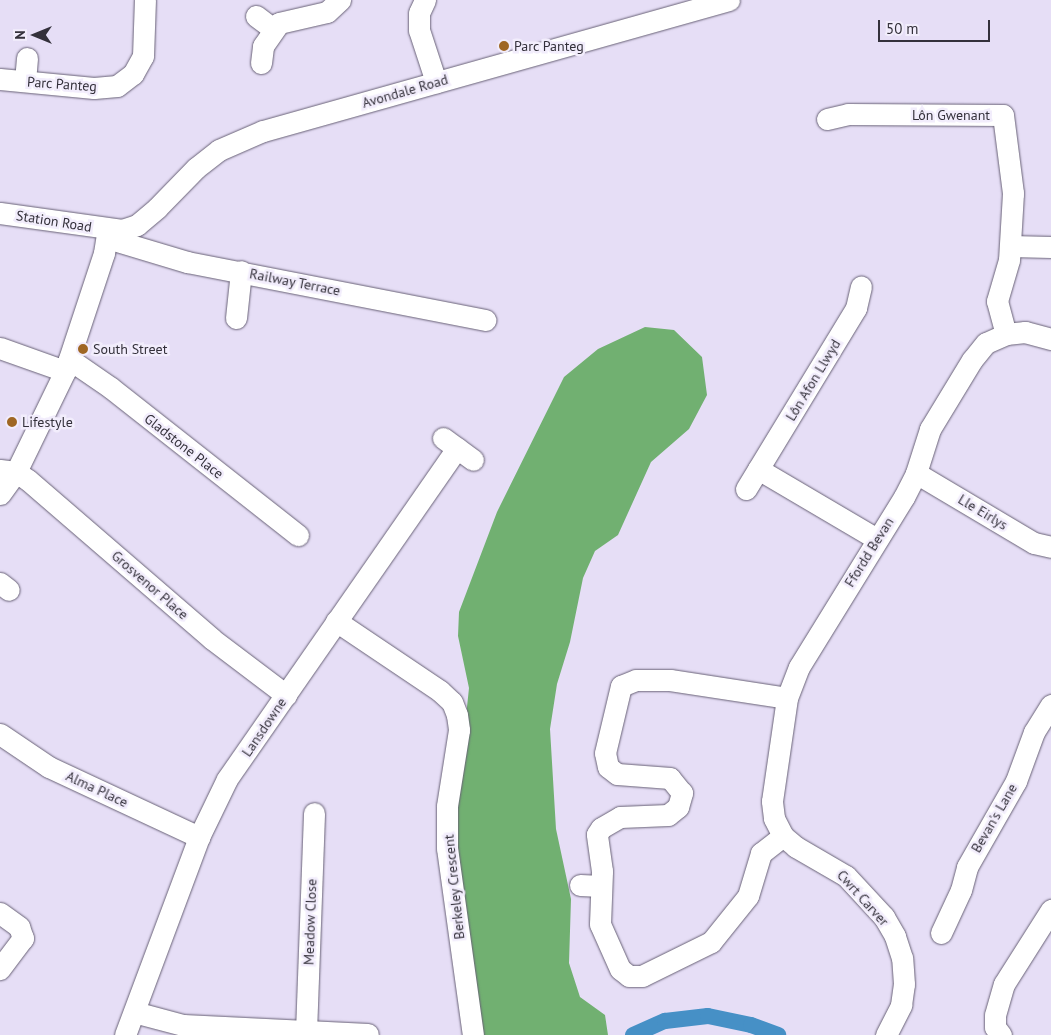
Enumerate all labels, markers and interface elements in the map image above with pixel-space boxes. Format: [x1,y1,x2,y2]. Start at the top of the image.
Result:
north arrow [10,10,60,60]
scale bar [881,10,994,42]
text: 50 m [886,19,919,38]
text: N [11,30,29,40]
place label: Parc Panteg [514,38,584,54]
marker: Parc Panteg [498,40,510,52]
street label: Avondale Road [360,71,450,111]
street label: Parc Panteg [26,73,98,95]
street label: Lôn Gwenant [912,107,990,123]
street label: Station Road [15,207,93,235]
street label: Railway Terrace [248,265,342,299]
street label: Lôn Afon Llwyd [782,336,844,424]
place label: South Street [93,341,167,357]
marker: South Street [77,343,89,355]
street label: Gladstone Place [141,410,227,482]
place label: Lifestyle [22,414,73,430]
marker: Lifestyle [6,416,18,428]
street label: Lle Eirlys [955,491,1011,533]
street label: Ffordd Bevan [841,514,897,590]
street label: Grosvenor Place [108,547,192,623]
street label: Lansdowne [238,694,290,760]
street label: Alma Place [63,767,131,811]
street label: Bevan's Lane [968,781,1020,855]
street label: Berkeley Crescent [440,833,468,941]
street label: Cwrt Carver [834,867,892,929]
street label: Meadow Close [300,878,320,966]

